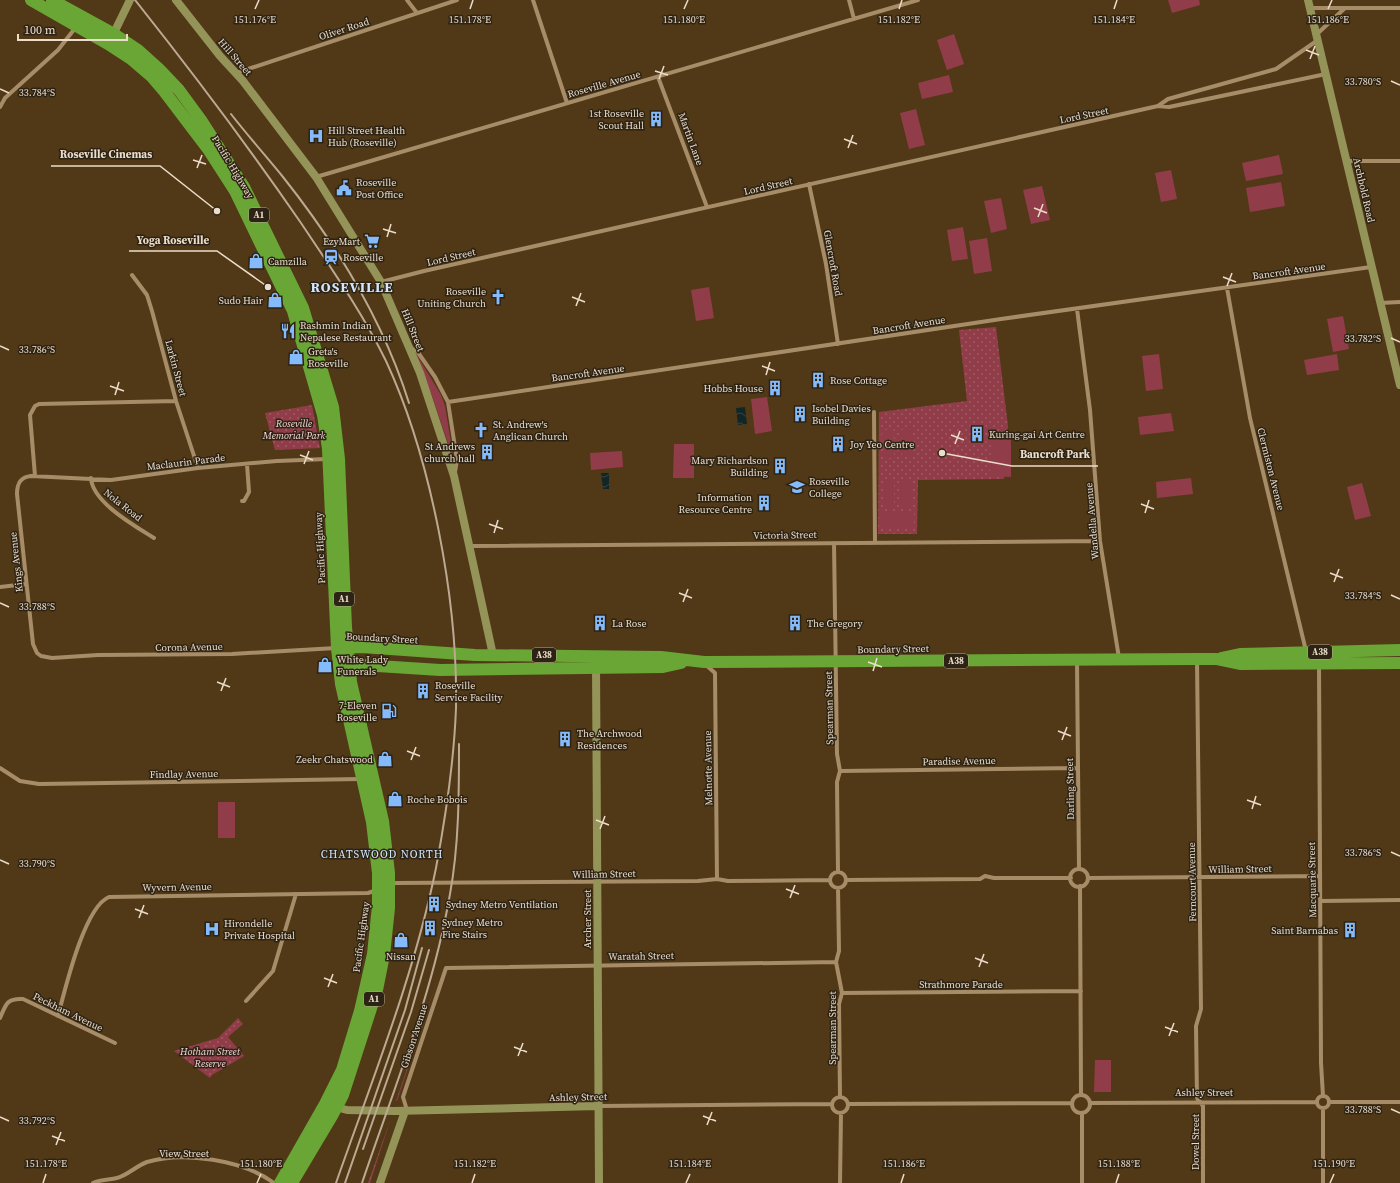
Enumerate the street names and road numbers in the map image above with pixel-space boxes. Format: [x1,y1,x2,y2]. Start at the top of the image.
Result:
street label: Oliver Road [317,15,371,43]
street label: Hill Street [215,36,255,79]
street label: Roseville Avenue [566,67,642,101]
street label: Lord Street [1058,103,1110,126]
street label: Martin Lane [675,111,707,167]
street label: Pacific Highway [209,133,257,202]
street label: Archbold Road [1350,156,1378,224]
street label: Lord Street [742,174,794,198]
road number: A1 [249,208,269,222]
street label: Glencroft Road [821,229,845,297]
street label: Lord Street [425,245,477,269]
street label: Bancroft Avenue [1252,259,1326,283]
street label: Hill Street [399,307,428,354]
street label: Bancroft Avenue [872,313,946,337]
street label: Larkin Street [162,338,190,398]
street label: Bancroft Avenue [551,361,625,385]
street label: Clermiston Avenue [1254,426,1288,512]
street label: Maclaurin Parade [146,451,226,473]
street label: Wandella Avenue [1082,482,1102,560]
street label: Nola Road [101,486,145,524]
street label: Pacific Highway [312,511,328,584]
street label: Victoria Street [753,528,818,542]
street label: Kings Avenue [6,531,26,593]
road number: A1 [334,592,354,606]
street label: Boundary Street [346,630,419,646]
street label: Corona Avenue [155,640,223,654]
street label: Boundary Street [857,642,930,656]
road number: A38 [1308,645,1332,659]
road number: A38 [532,648,556,662]
road number: A38 [944,654,968,668]
street label: Spearman Street [822,670,836,745]
street label: Melnotte Avenue [701,730,715,806]
street label: Paradise Avenue [922,754,996,768]
street label: Darling Street [1063,757,1077,820]
street label: Findlay Avenue [150,767,218,781]
street label: Macquarie Street [1305,841,1319,918]
street label: Ferncourt Avenue [1185,842,1199,922]
street label: William Street [1208,862,1273,876]
street label: William Street [572,867,637,881]
street label: Wyvern Avenue [142,880,212,894]
street label: Archer Street [581,889,594,949]
street label: Pacific Highway [350,900,373,973]
street label: Waratah Street [608,949,675,963]
street label: Strathmore Parade [919,978,1003,991]
street label: Peckham Avenue [31,989,105,1035]
street label: Spearman Street [826,991,839,1065]
road number: A1 [364,992,384,1006]
street label: Gibson Avenue [398,1002,430,1070]
street label: Ashley Street [1175,1086,1234,1099]
street label: Ashley Street [549,1090,608,1104]
street label: Dowel Street [1189,1113,1202,1170]
street label: View Street [159,1147,210,1160]

